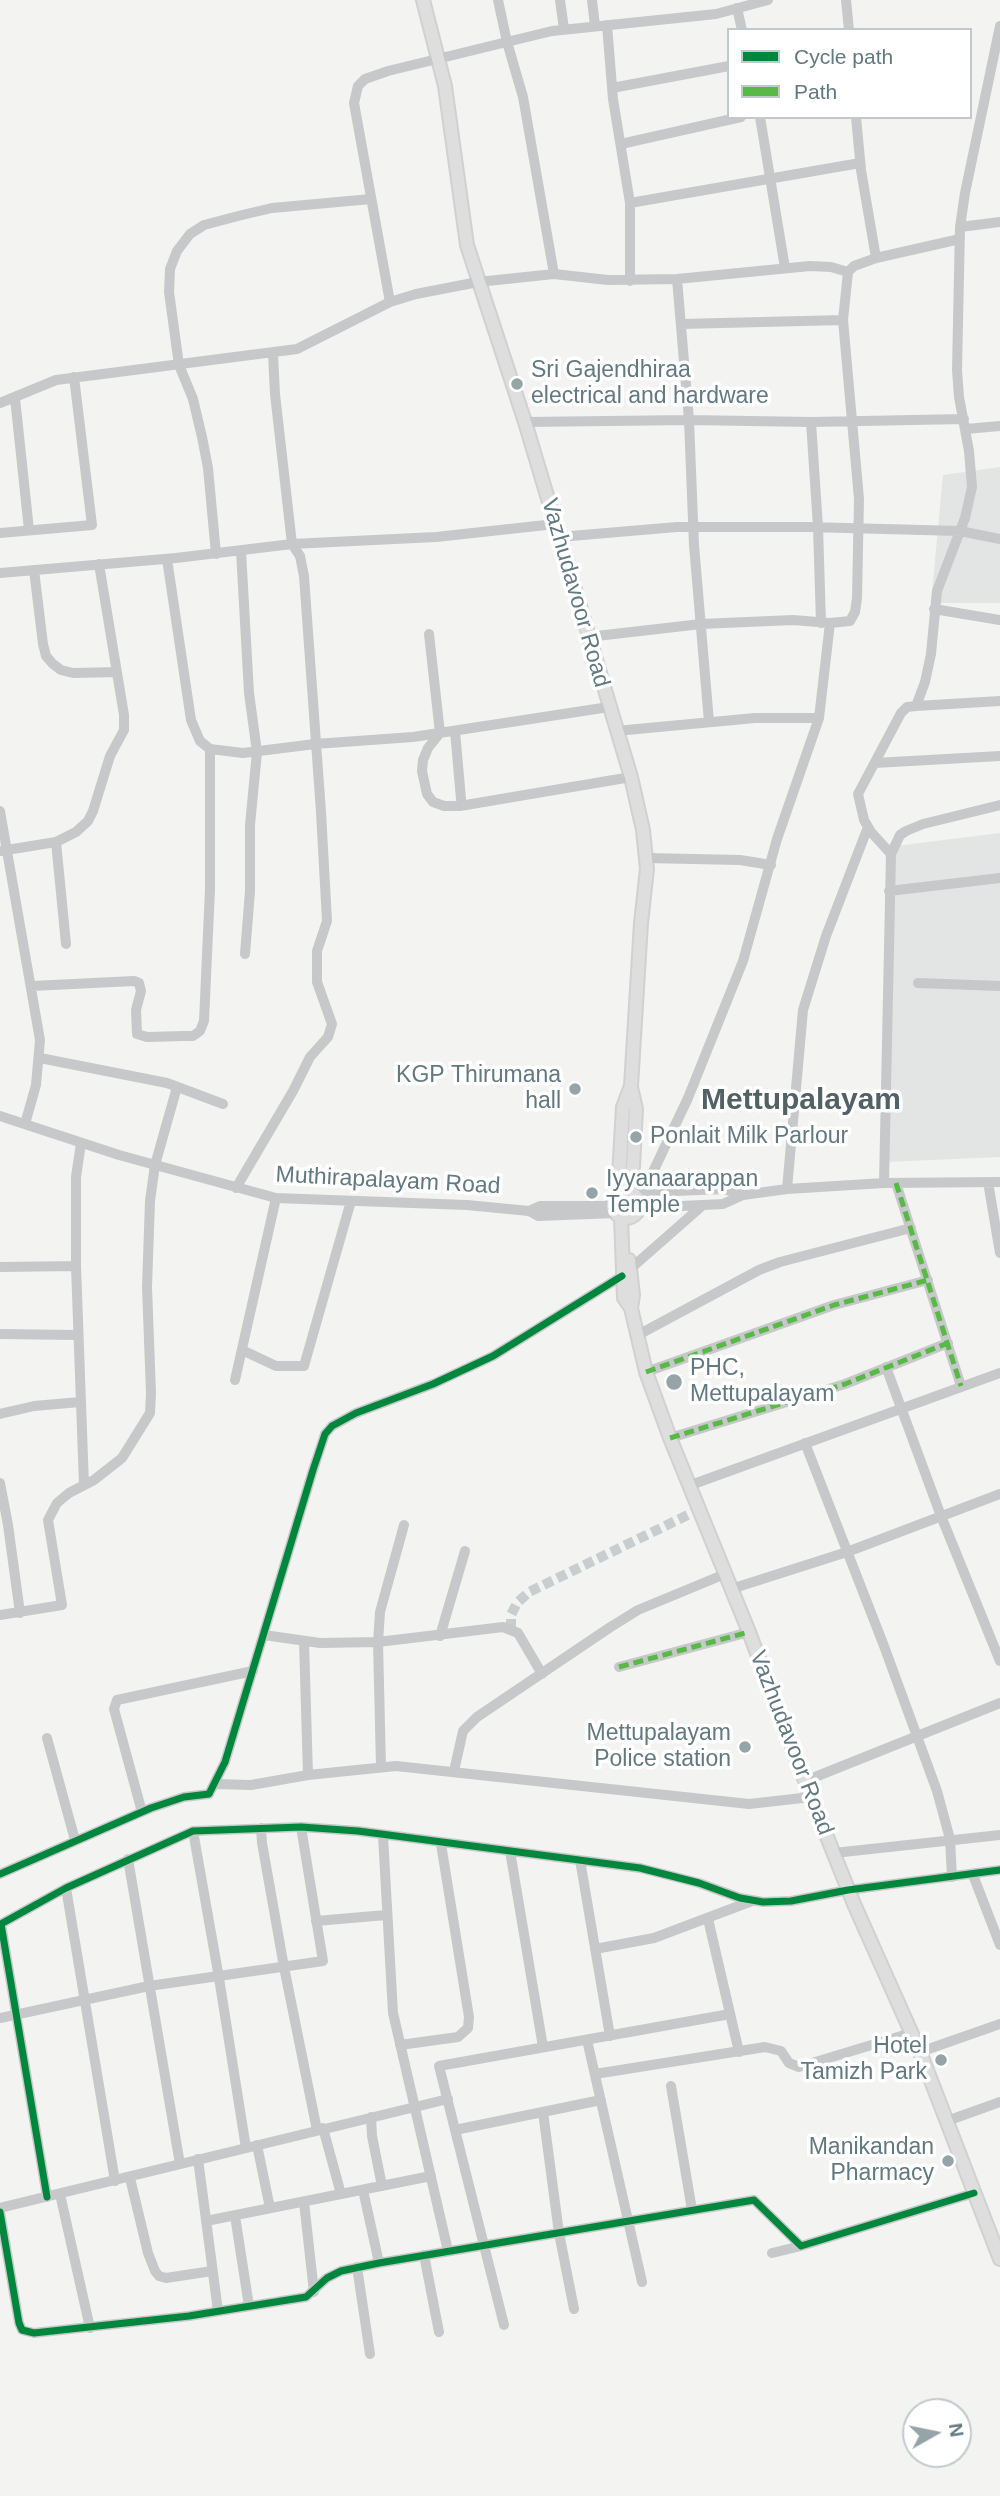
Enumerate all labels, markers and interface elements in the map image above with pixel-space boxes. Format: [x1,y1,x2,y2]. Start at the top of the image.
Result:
legend [727,28,972,119]
text: Cycle path [794,45,893,68]
text: Path [794,80,837,103]
place label: Sri Gajendhiraa electrical and hardware [531,357,769,411]
marker: Sri Gajendhiraa electrical and hardware [509,376,525,392]
street label: Vazhudavoor Road [535,495,615,691]
place label: KGP Thirumana hall [396,1062,561,1116]
marker: KGP Thirumana hall [567,1081,583,1097]
district label: Mettupalayam [701,1083,901,1119]
place label: Ponlait Milk Parlour [650,1123,848,1151]
marker: Ponlait Milk Parlour [628,1129,644,1145]
street label: Muthirapalayam Road [275,1161,501,1201]
place label: Iyyanaarappan Temple [606,1166,758,1220]
marker: Iyyanaarappan Temple [584,1185,600,1201]
place label: PHC, Mettupalayam [690,1355,834,1409]
marker: PHC, Mettupalayam [664,1372,684,1392]
street label: Vazhudavoor Road [743,1647,839,1839]
place label: Mettupalayam Police station [587,1720,731,1774]
marker: Mettupalayam Police station [737,1739,753,1755]
place label: Hotel Tamizh Park [800,2033,927,2087]
marker: Hotel Tamizh Park [933,2052,949,2068]
place label: Manikandan Pharmacy [809,2134,934,2188]
marker: Manikandan Pharmacy [940,2153,956,2169]
north arrow [902,2398,972,2468]
text: N [945,2422,968,2438]

